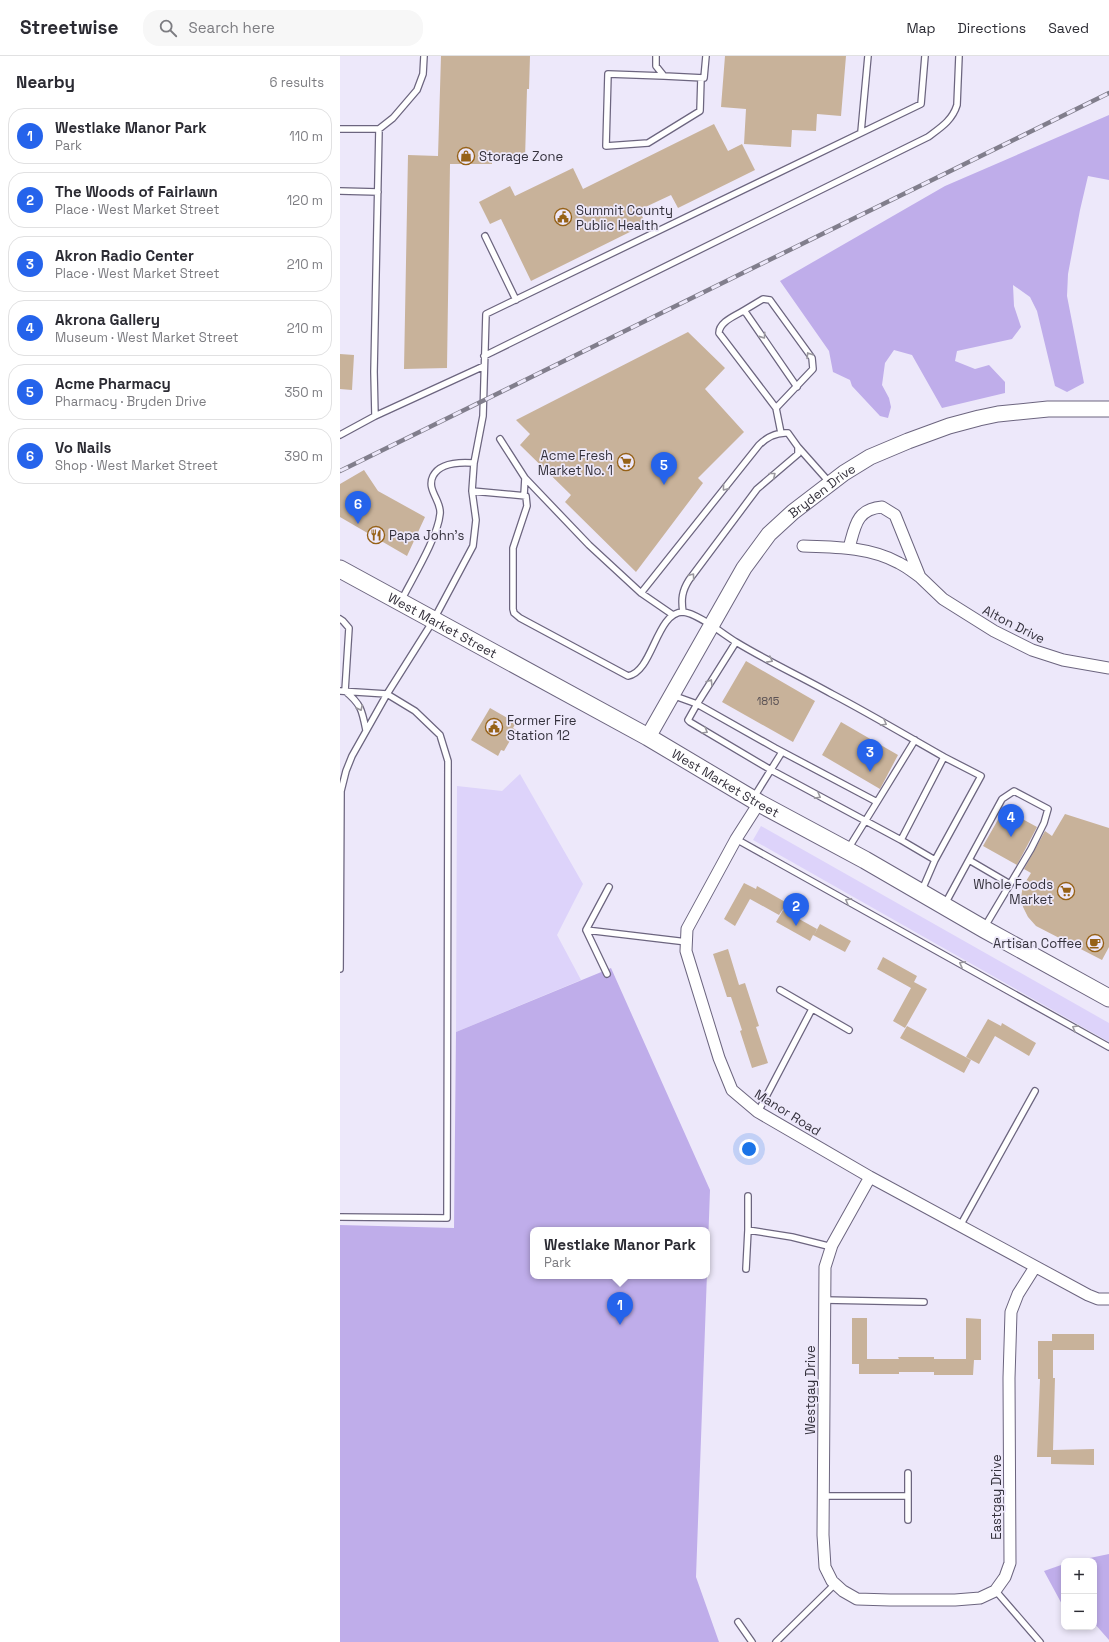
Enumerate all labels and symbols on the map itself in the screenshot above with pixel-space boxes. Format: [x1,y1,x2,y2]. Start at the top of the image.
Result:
shop icon: Storage Zone [456,146,476,166]
place label: Storage Zone [479,148,563,165]
place label: Summit County Public Health [576,202,673,234]
public building icon: Summit County Public Health [553,207,573,227]
one-way arrow [758,332,765,339]
one-way arrow [806,352,814,359]
place label: Acme Fresh Market No. 1 [538,447,613,479]
supermarket icon: Acme Fresh Market No. 1 [616,452,636,472]
pin: 5 [651,452,677,485]
street label: Bryden Drive [785,460,859,522]
one-way arrow [768,473,775,480]
one-way arrow [723,483,730,490]
pin: 6 [345,491,371,524]
restaurant icon: Papa John's [366,525,386,545]
place label: Papa John's [389,527,465,544]
one-way arrow [687,574,694,581]
street label: West Market Street [385,589,500,662]
street label: Alton Drive [980,602,1048,647]
one-way arrow [766,656,773,663]
one-way arrow [706,679,713,686]
house number: 1815 [757,694,780,708]
one-way arrow [355,703,363,711]
place label: Former Fire Station 12 [507,712,577,744]
public building icon: Former Fire Station 12 [484,717,504,737]
one-way arrow [880,718,887,725]
one-way arrow [701,727,708,734]
pin: 3 [857,739,883,772]
street label: West Market Street [669,745,782,821]
one-way arrow [814,791,821,799]
pin: 4 [998,804,1024,837]
place label: Whole Foods Market [973,876,1053,908]
supermarket icon: Whole Foods Market [1056,881,1076,901]
pin: 2 [783,893,809,926]
one-way arrow [845,898,852,905]
cafe icon: Artisan Coffee [1085,933,1105,953]
place label: Artisan Coffee [993,935,1082,952]
one-way arrow [958,962,966,969]
one-way arrow [1072,1025,1079,1032]
street label: Manor Road [751,1085,824,1139]
your location [739,1139,759,1159]
pin: 1 [607,1292,633,1325]
street label: Westgay Drive [802,1345,819,1435]
street label: Eastgay Drive [988,1454,1005,1540]

